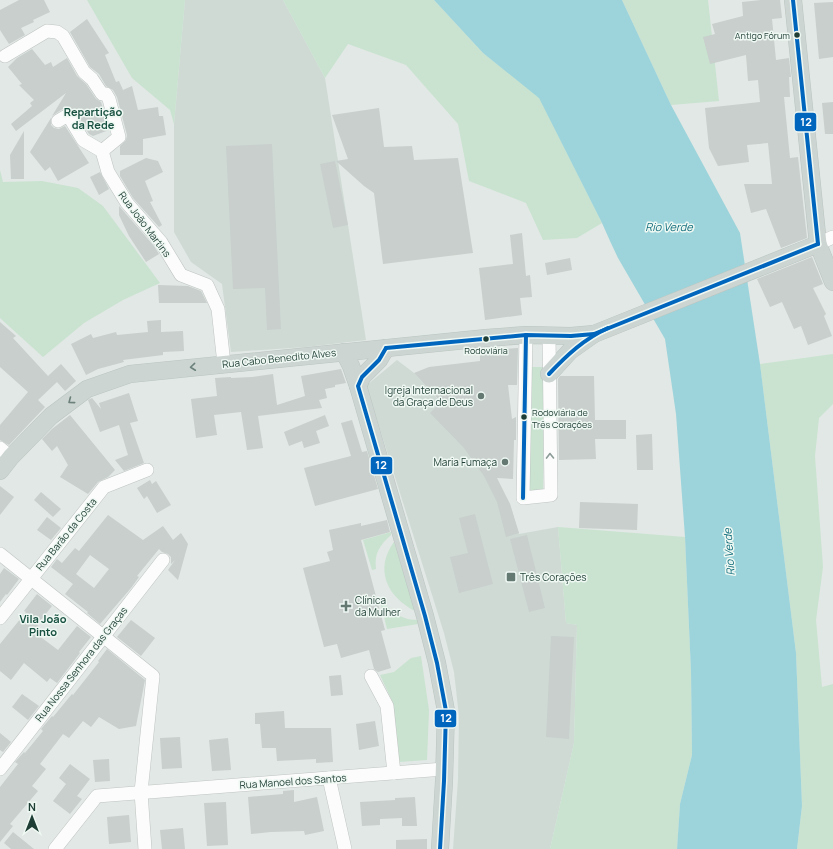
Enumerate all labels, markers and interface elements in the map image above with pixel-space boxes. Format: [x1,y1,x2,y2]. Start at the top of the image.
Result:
place label: Antigo Fórum [735,29,790,42]
marker: Antigo Fórum [792,30,802,40]
district label: Repartição da Rede [64,104,122,132]
line badge: 12 [794,112,817,132]
text: 12 [800,114,812,129]
street label: Rua João Martins [116,188,174,260]
water label: Rio Verde [645,219,693,234]
marker: Rodoviária [481,334,491,344]
place label: Rodoviária [464,344,508,357]
street label: Rua Cabo Benedito Alves [221,345,337,371]
one-way arrow [190,362,196,371]
place label: Igreja Internacional da Graça de Deus [385,383,473,409]
marker: Igreja Internacional da Graça de Deus [476,391,486,401]
one-way arrow [68,396,75,403]
place label: Rodoviária de Três Corações [532,406,592,431]
marker: Rodoviária de Três Corações [519,412,529,422]
one-way arrow [546,453,554,459]
place label: Maria Fumaça [433,455,497,469]
line badge: 12 [370,456,393,475]
text: 12 [375,457,387,472]
marker: Maria Fumaça [500,457,510,467]
street label: Rua Barão da Costa [32,495,100,573]
water label: Rio Verde [719,527,738,576]
place label: Três Corações [520,570,587,584]
marker: Três Corações [505,571,517,583]
place label: Clínica da Mulher [355,593,401,619]
marker: Clínica da Mulher [340,600,352,612]
street label: Rua Nossa Senhora das Graças [32,604,130,724]
district label: Vila João Pinto [20,611,67,639]
line badge: 12 [434,709,457,728]
text: 12 [440,710,452,725]
street label: Rua Manoel dos Santos [239,770,347,792]
north arrow [12,797,52,837]
text: N [28,799,36,814]

